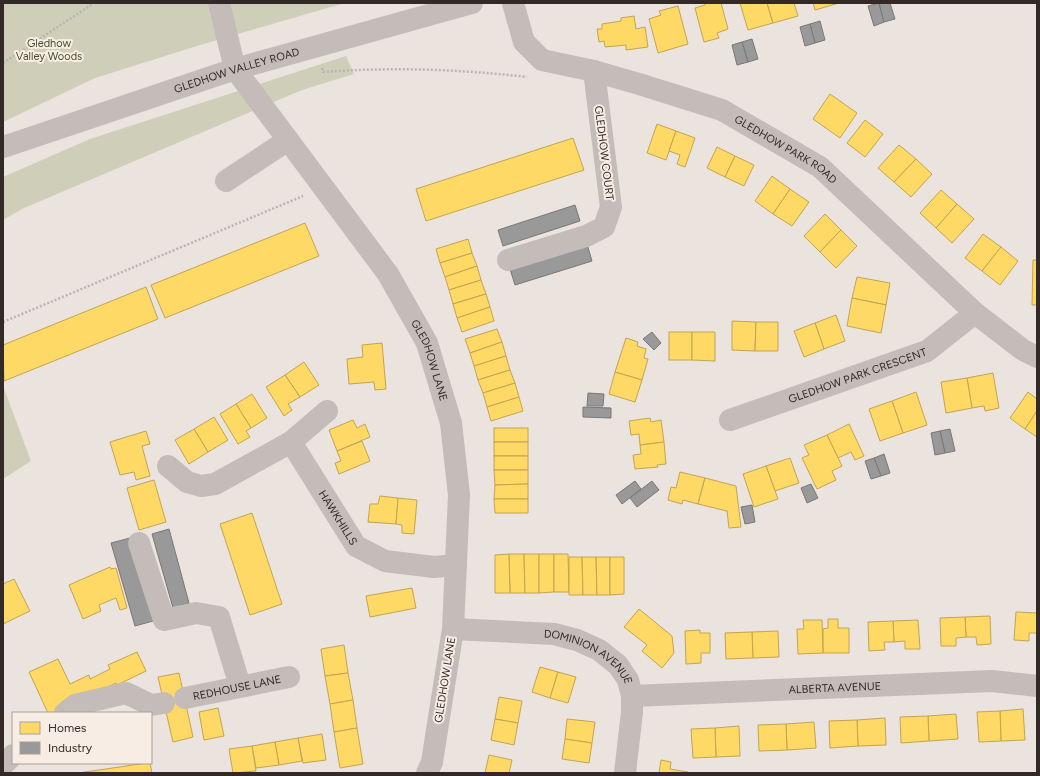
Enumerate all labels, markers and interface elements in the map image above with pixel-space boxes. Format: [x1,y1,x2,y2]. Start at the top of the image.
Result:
park label: Gledhow Valley Woods [16,37,82,63]
street label: GLEDHOW VALLEY ROAD [172,45,301,96]
street label: GLEDHOW COURT [592,105,616,201]
street label: GLEDHOW PARK ROAD [732,112,840,186]
street label: GLEDHOW LANE [408,317,451,403]
street label: GLEDHOW PARK CRESCENT [787,345,928,406]
street label: HAWKHILLS [316,488,360,547]
street label: DOMINION AVENUE [544,627,635,685]
street label: GLEDHOW LANE [432,636,458,724]
street label: REDHOUSE LANE [192,672,282,703]
street label: ALBERTA AVENUE [788,679,881,696]
legend [12,712,152,764]
text: Homes [48,721,87,735]
text: Industry [48,741,93,755]

